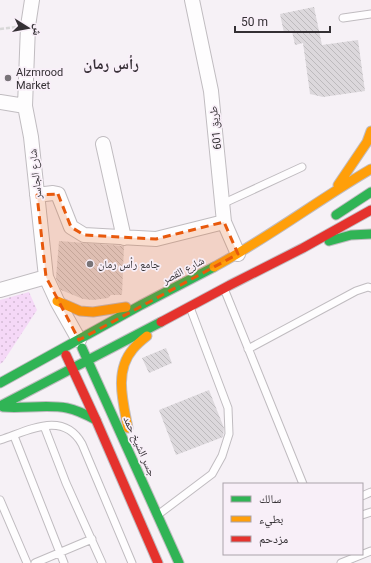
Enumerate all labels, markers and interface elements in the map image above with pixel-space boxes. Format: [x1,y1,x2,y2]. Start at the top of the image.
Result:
north arrow [8,8,48,48]
scale bar [235,8,330,34]
text: 50 m [241,15,268,29]
text: ش [29,23,45,37]
district label: رأس رمان [83,55,139,73]
place label: Alzmrood Market [16,66,63,92]
marker: Alzmrood Market [3,73,13,83]
street label: طريق 601 [207,105,224,150]
street label: شارع الجاسر [26,148,45,201]
street label: شارع القصر [159,254,207,287]
place label: جامع رأس رمان [98,257,160,271]
marker: جامع رأس رمان [85,259,95,269]
street label: جسر الشيخ حمد [120,414,159,478]
legend [223,483,363,555]
text: سالك [259,492,281,506]
text: بطيء [259,512,283,529]
text: مزدحم [259,532,288,547]

